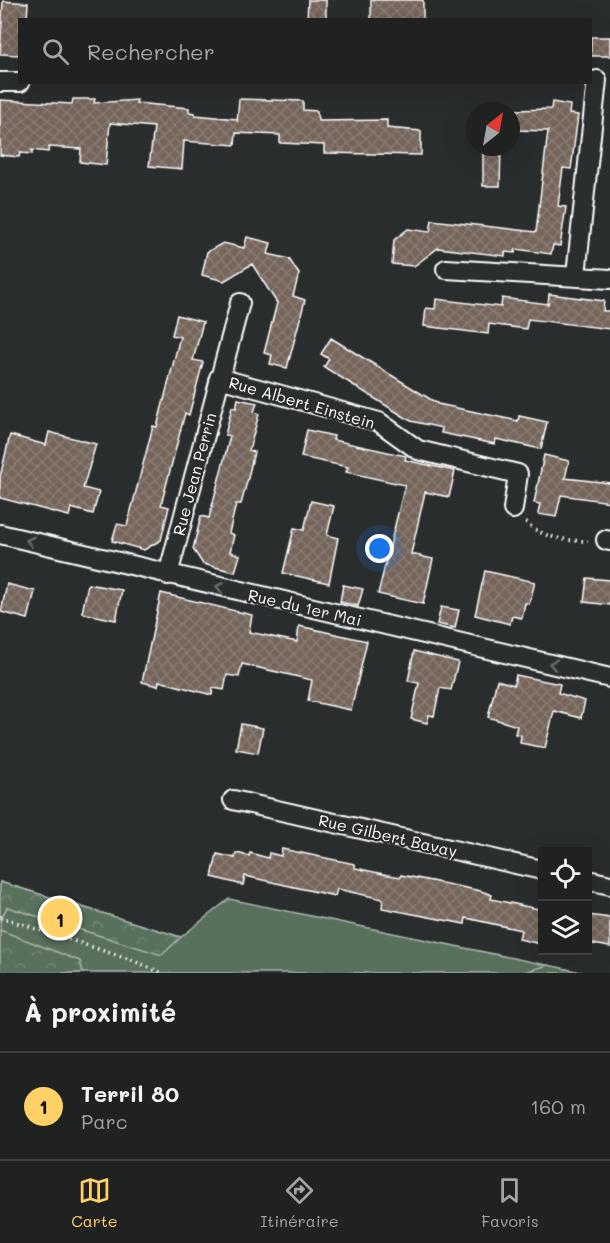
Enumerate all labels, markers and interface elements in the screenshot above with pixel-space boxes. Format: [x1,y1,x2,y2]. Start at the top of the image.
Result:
search box [18,18,592,84]
icon: search [39,35,72,68]
text: Rechercher [87,37,215,66]
north arrow [466,102,520,156]
street label: Rue Albert Einstein [227,371,377,433]
street label: Rue Jean Perrin [168,410,220,538]
your location [365,534,394,563]
one-way arrow [25,536,35,549]
one-way arrow [215,581,225,594]
street label: Rue du 1er Mai [246,584,364,630]
one-way arrow [548,659,558,672]
street label: Rue Gilbert Bavay [317,809,459,861]
map controls [538,847,592,955]
button: locate [538,847,592,901]
pin: 1 [40,896,80,940]
button: layers [538,901,592,955]
text: À proximité [24,995,176,1029]
text: Terril 80 [81,1079,179,1108]
text: 1 [39,1093,48,1119]
text: 160 m [530,1093,586,1119]
text: Parc [81,1108,127,1134]
tab: Carte [71,1174,118,1231]
tab: Itinéraire [260,1174,339,1231]
tab: Favoris [481,1174,539,1231]

